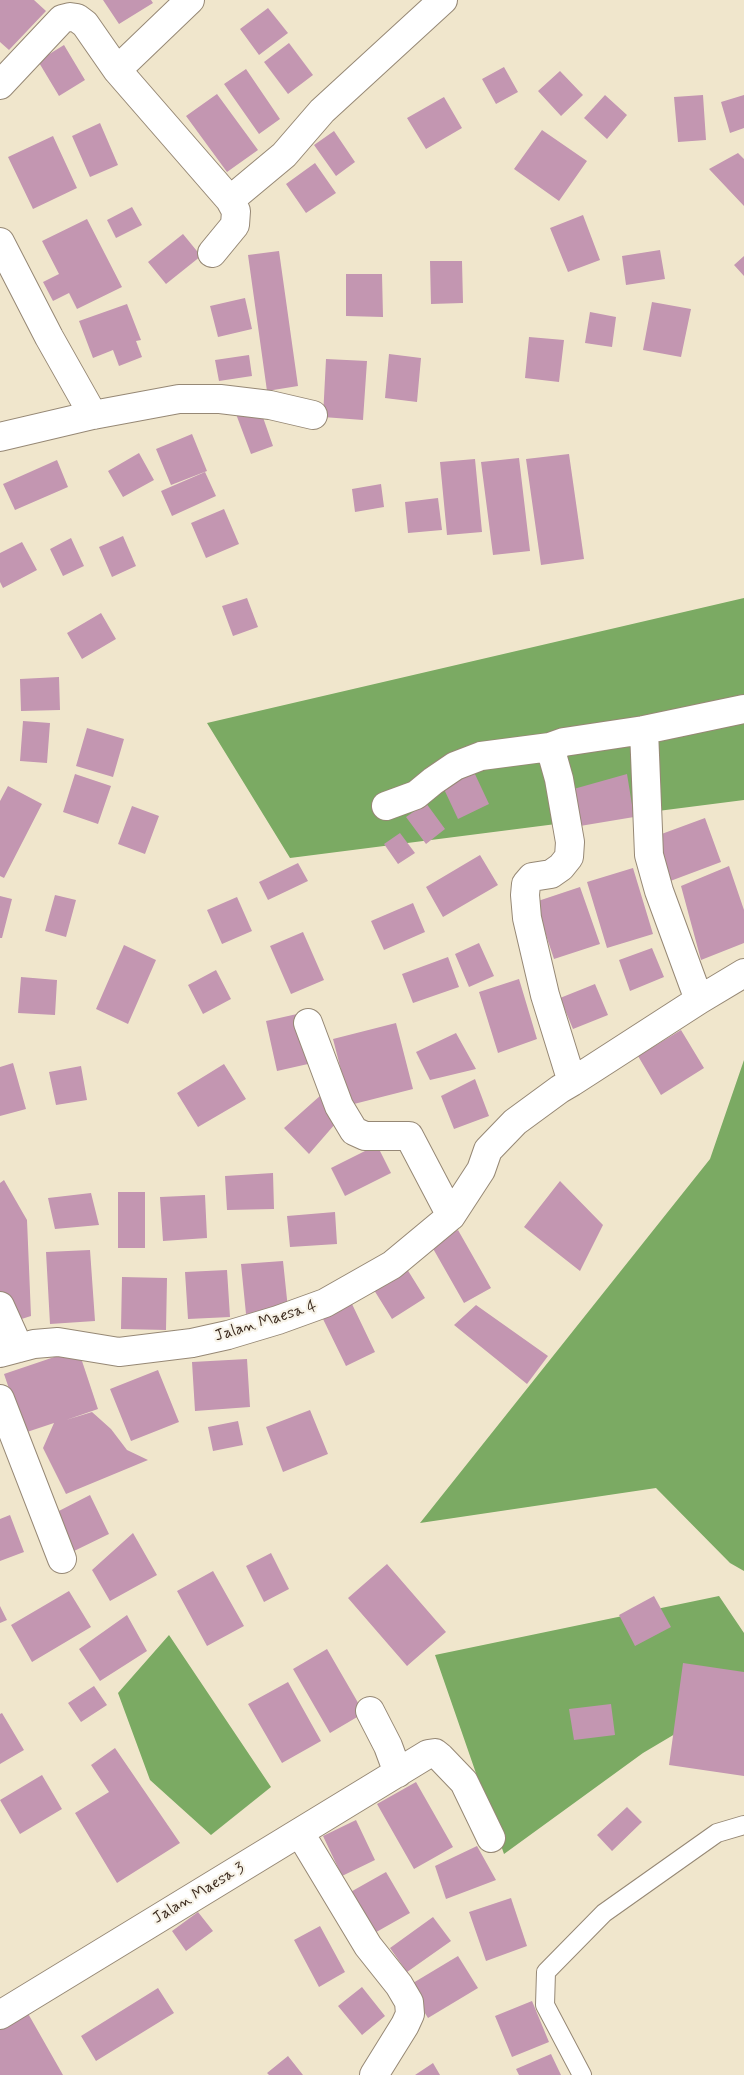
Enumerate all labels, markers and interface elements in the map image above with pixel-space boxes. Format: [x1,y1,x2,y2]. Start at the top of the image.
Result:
street label: Jalan Maesa 4 [213,1297,319,1347]
street label: Jalan Maesa 3 [150,1859,248,1929]

